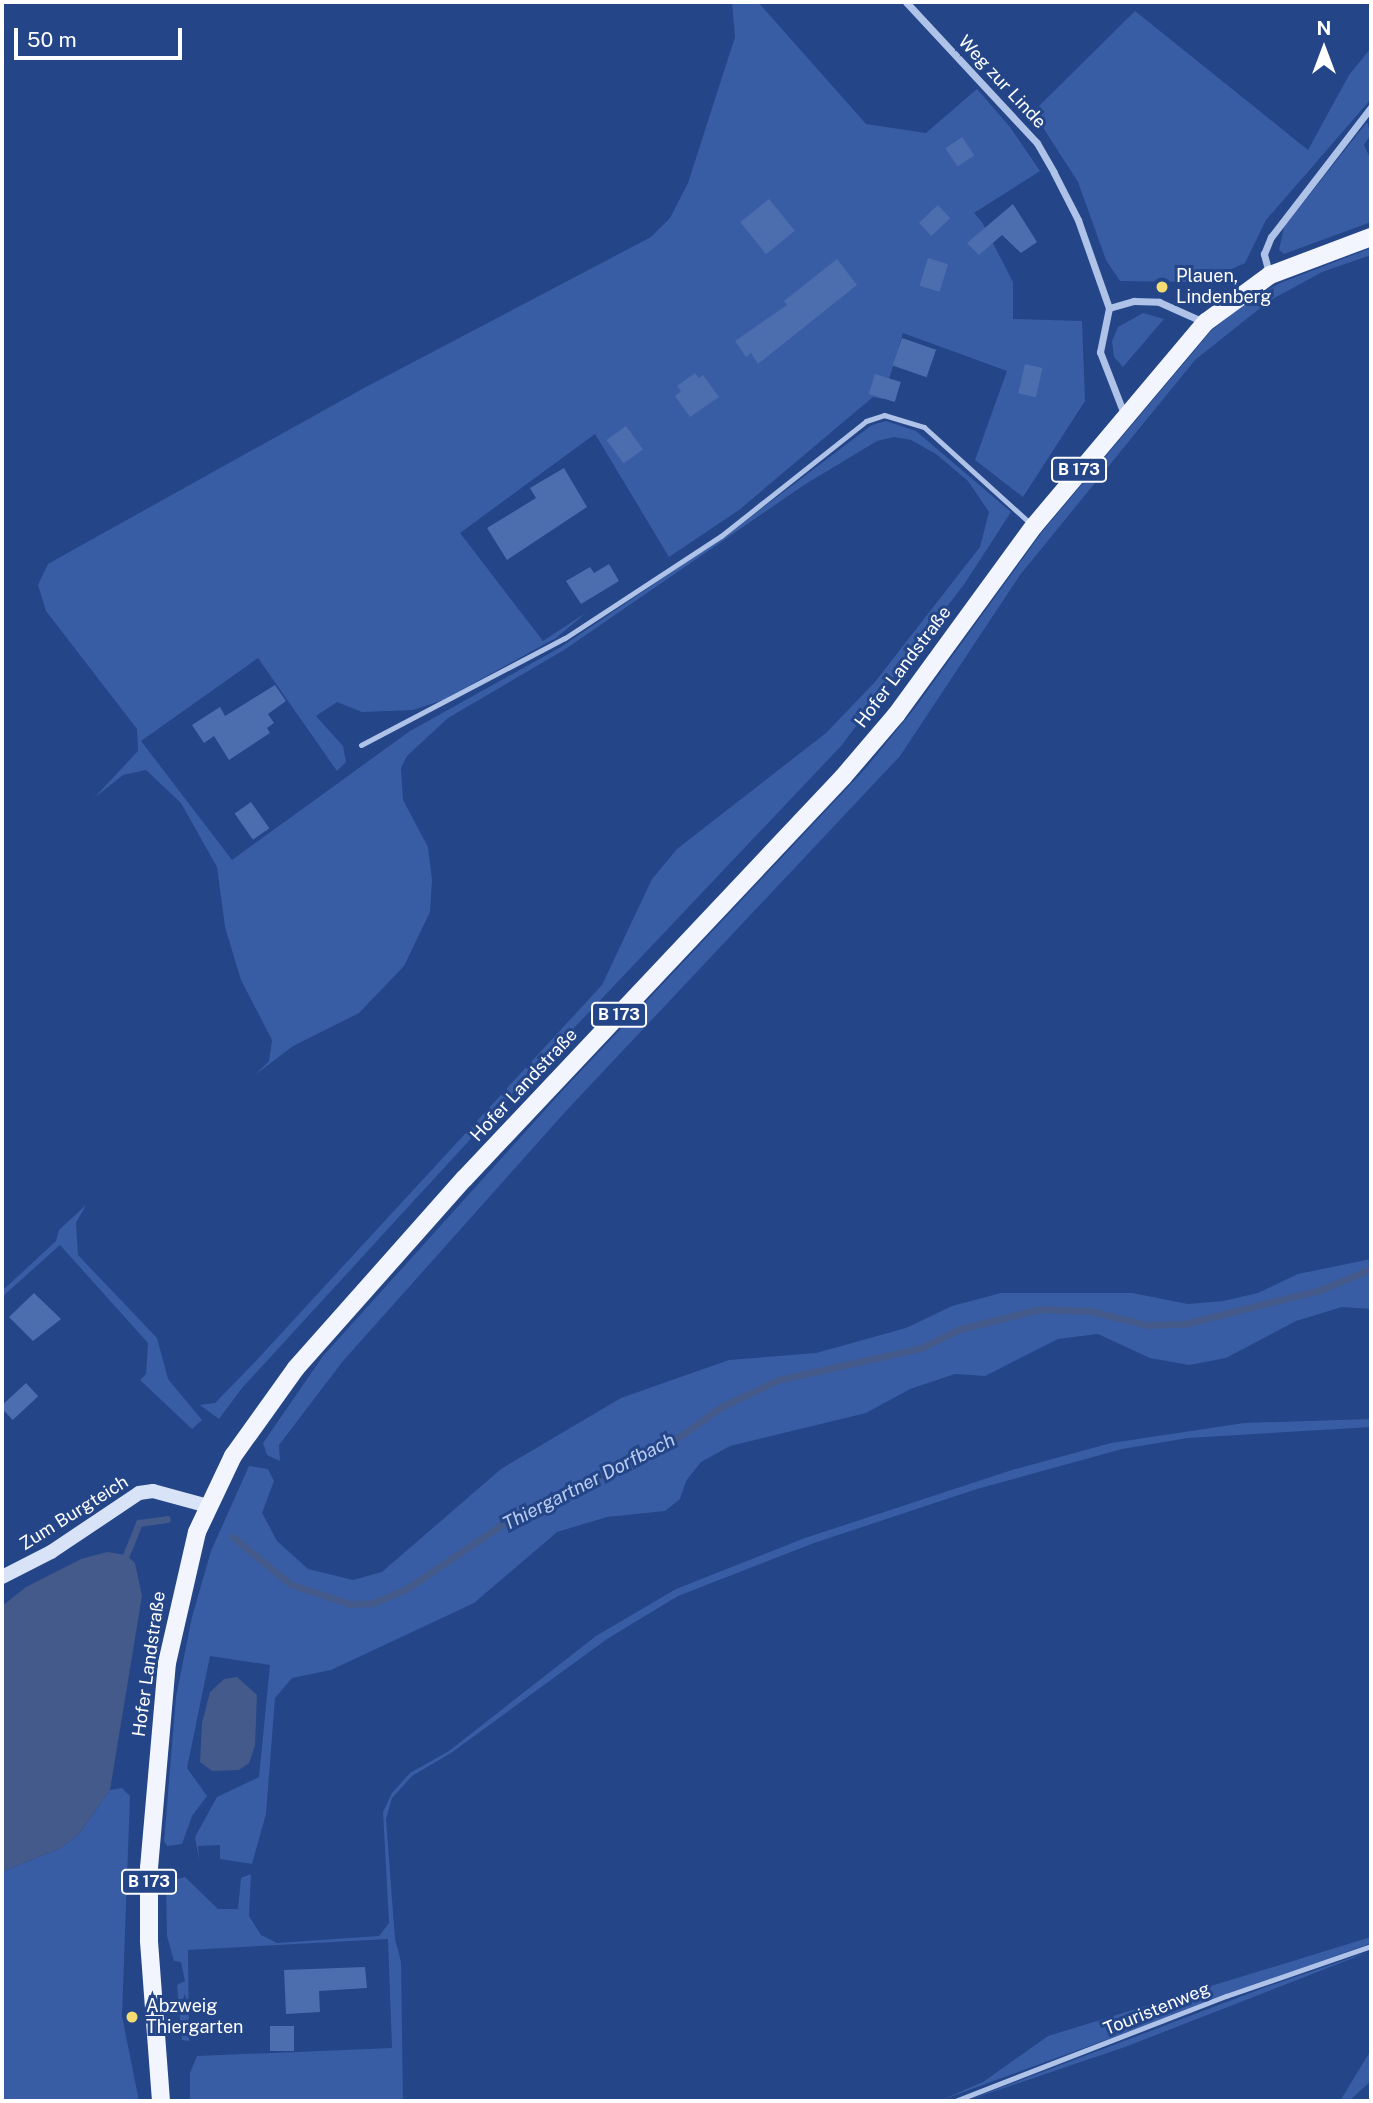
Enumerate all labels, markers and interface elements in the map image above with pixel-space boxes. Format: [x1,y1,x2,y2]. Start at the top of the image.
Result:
scale bar [18,14,186,58]
north arrow [1289,14,1359,84]
text: N [1317,17,1331,39]
text: 50 m [27,27,77,52]
street label: Weg zur Linde [954,31,1050,133]
place label: Plauen, Lindenberg [1176,266,1272,308]
marker: Plauen, Lindenberg [1154,279,1170,295]
road number: B 173 [1051,457,1107,482]
street label: Hofer Landstraße [850,602,956,732]
road number: B 173 [591,1002,647,1028]
street label: Hofer Landstraße [466,1024,582,1146]
water label: Thiergartner Dorfbach [499,1429,679,1535]
street label: Zum Burgteich [16,1471,132,1555]
street label: Hofer Landstraße [128,1590,170,1738]
road number: B 173 [121,1870,177,1894]
street label: Touristenweg [1101,1978,1213,2040]
place label: Abzweig Thiergarten [146,1996,243,2038]
marker: Abzweig Thiergarten [124,2009,140,2025]

